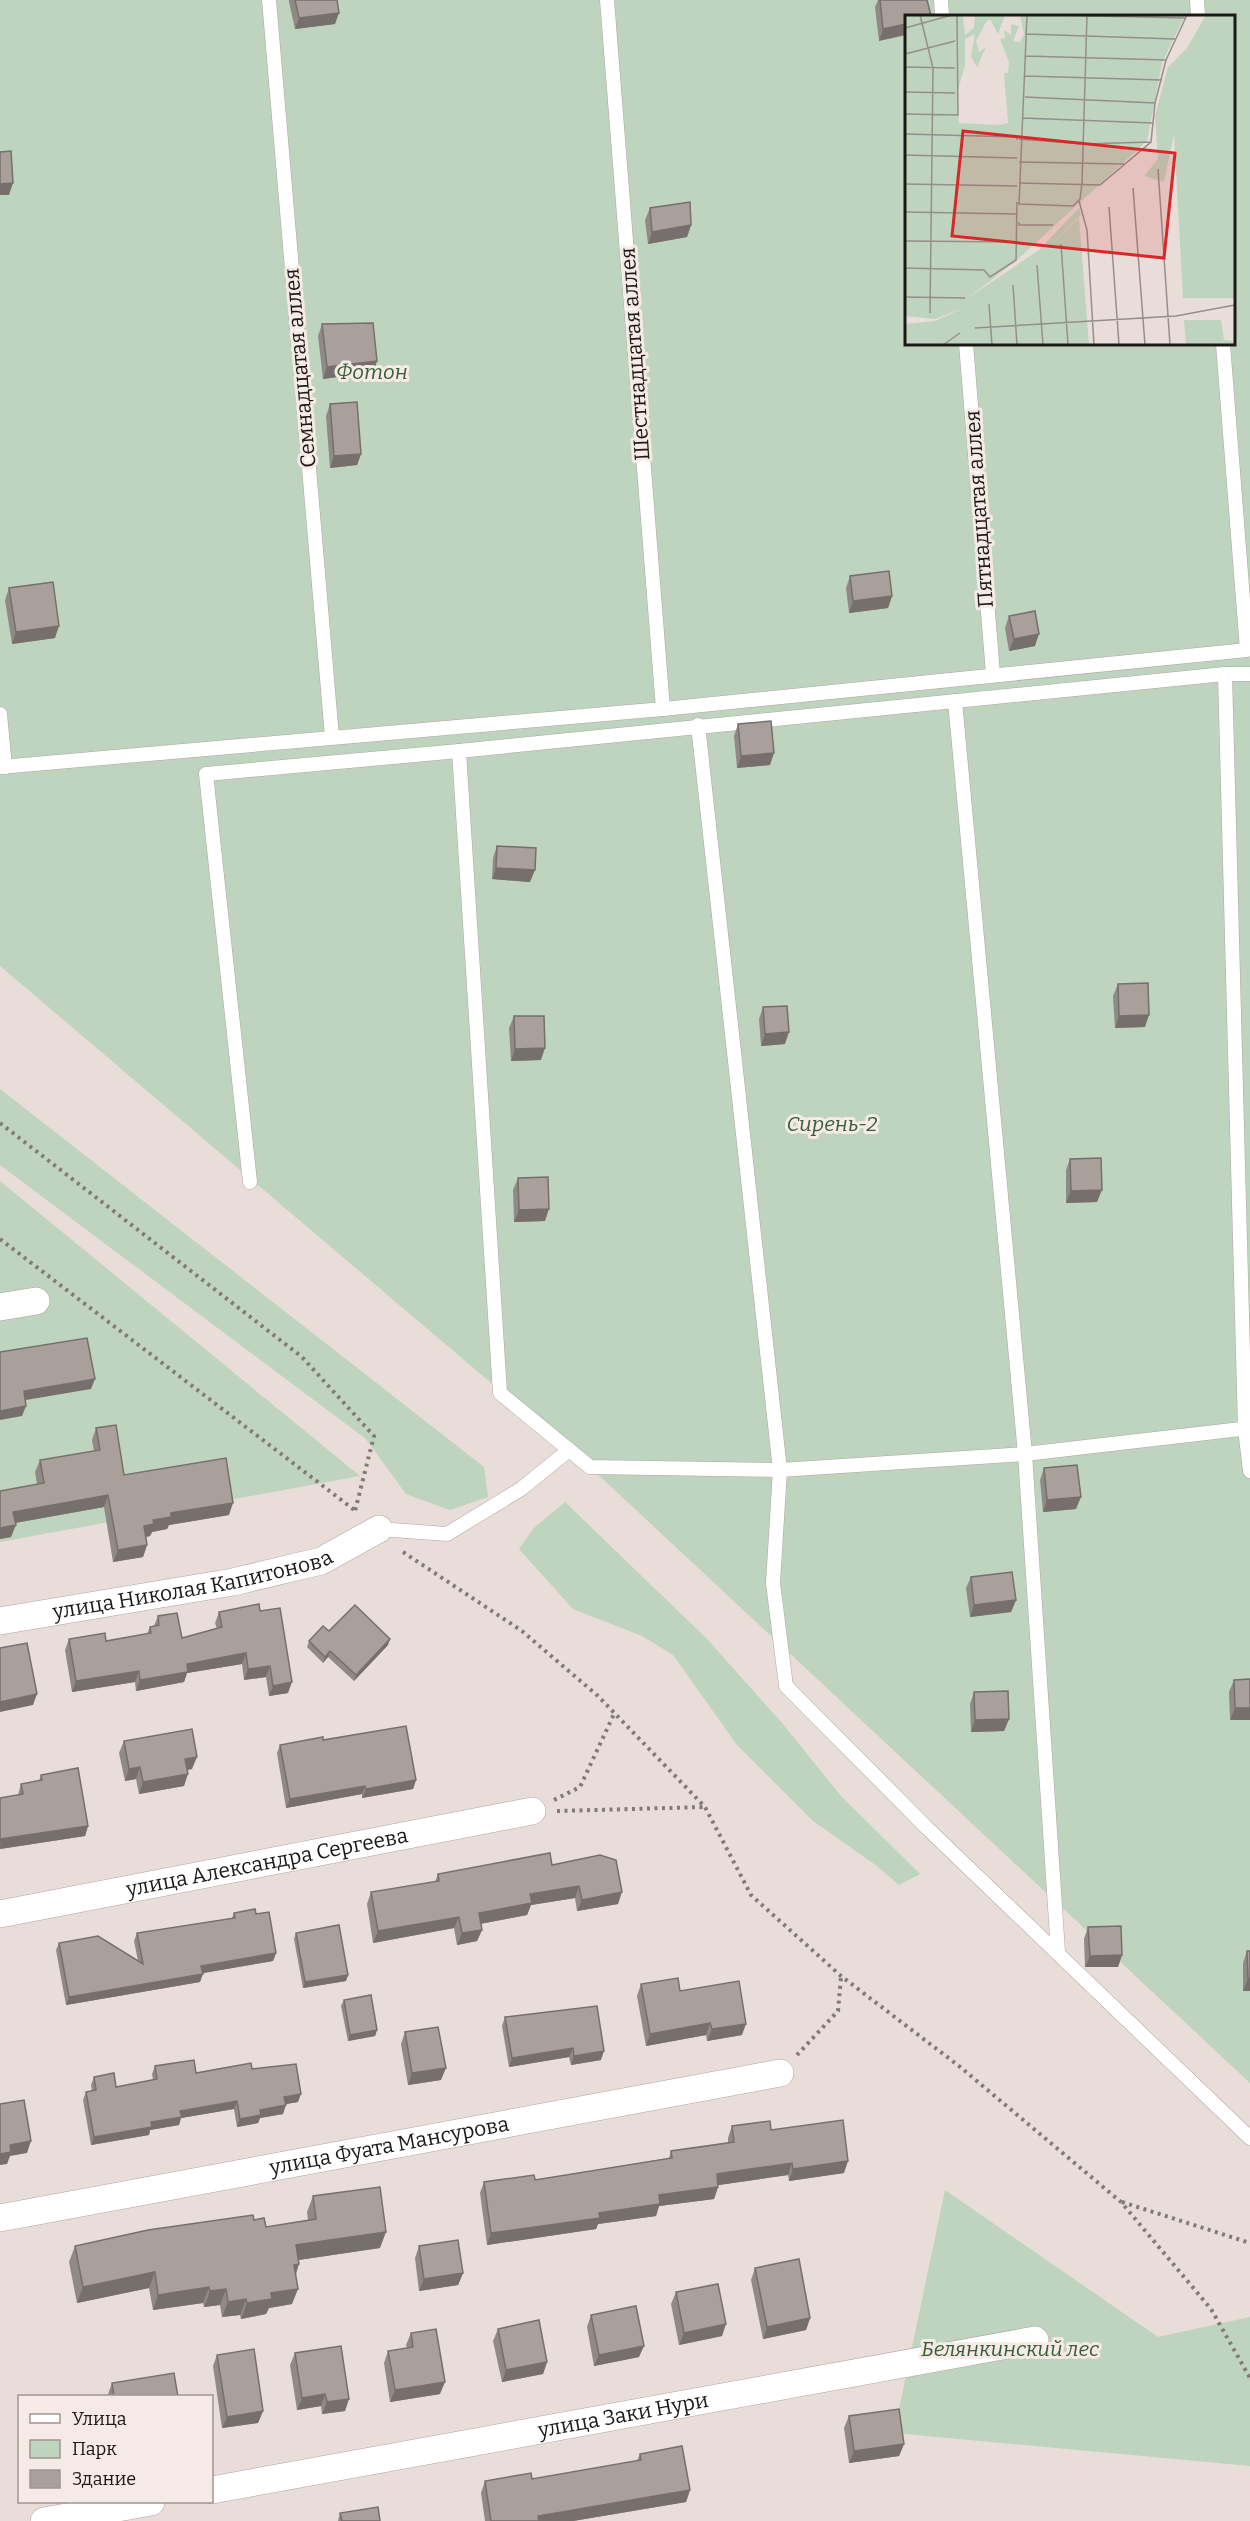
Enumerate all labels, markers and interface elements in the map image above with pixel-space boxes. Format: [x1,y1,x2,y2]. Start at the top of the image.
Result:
inset map [905,15,1235,345]
street label: Шестнадцатая аллея [615,247,655,461]
street label: Семнадцатая аллея [278,267,322,469]
park label: Фотон [336,359,408,385]
street label: Пятнадцатая аллея [959,409,999,609]
park label: Сирень-2 [787,1111,877,1137]
street label: улица Николая Капитонова [50,1544,338,1625]
street label: улица Александра Сергеева [123,1822,411,1902]
street label: улица Фуата Мансурова [266,2111,512,2181]
park label: Белянкинский лес [921,2336,1099,2362]
street label: улица Заки Нури [535,2387,711,2444]
legend [18,2395,213,2503]
text: Улица [72,2408,127,2430]
text: Парк [72,2438,117,2460]
text: Здание [72,2468,136,2490]

